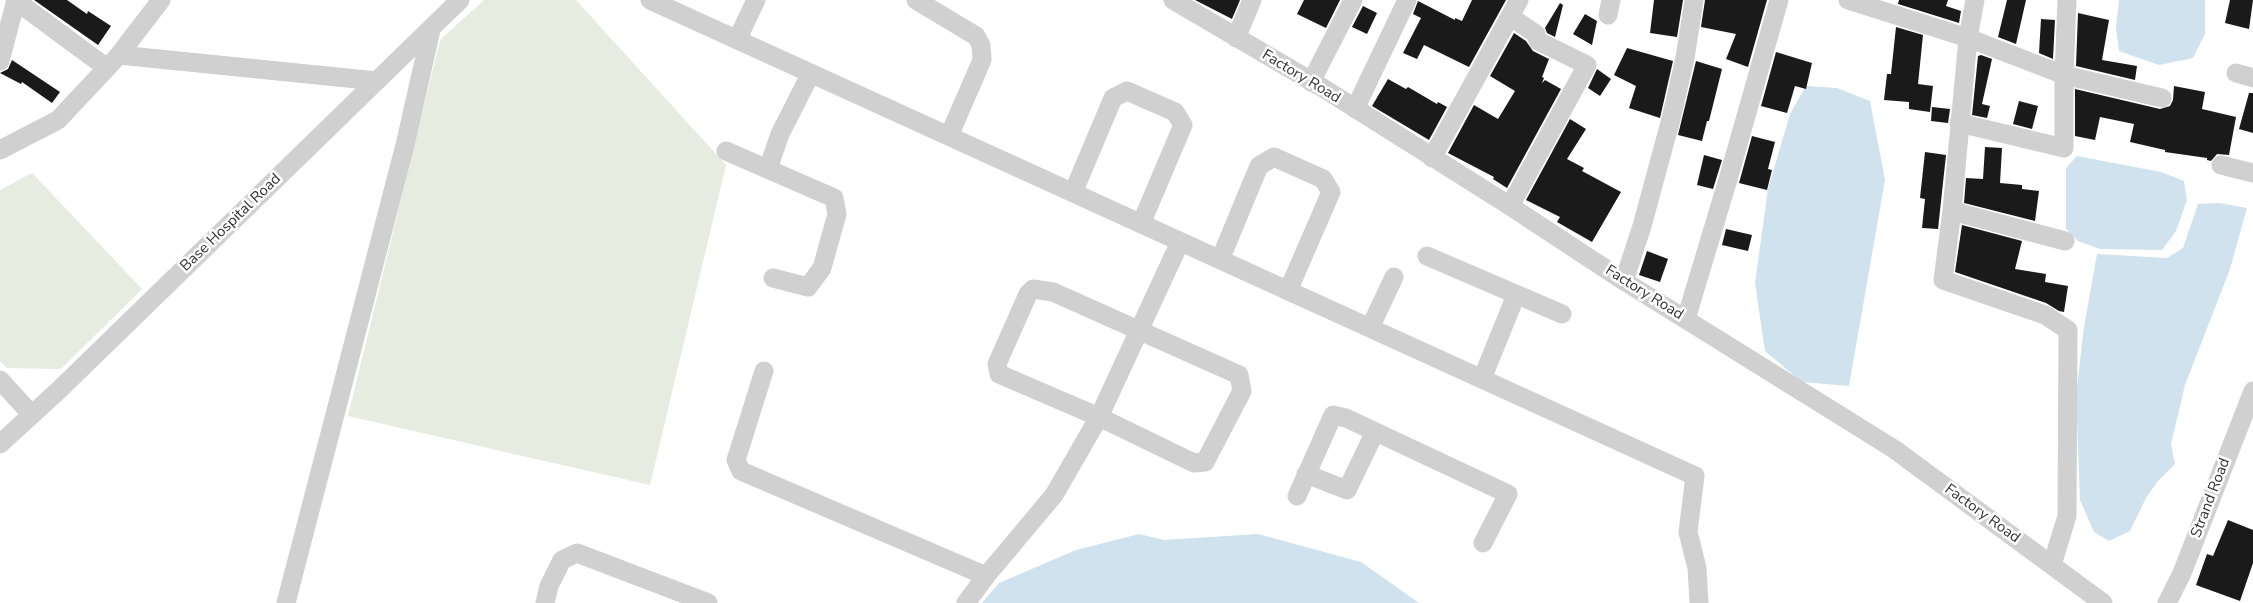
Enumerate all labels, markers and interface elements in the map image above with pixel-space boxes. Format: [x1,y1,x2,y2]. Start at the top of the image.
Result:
street label: Factory Road [1258,46,1344,108]
street label: Base Hospital Road [177,170,285,276]
street label: Factory Road [1602,262,1686,324]
street label: Strand Road [2188,456,2234,540]
street label: Factory Road [1941,481,2023,547]

